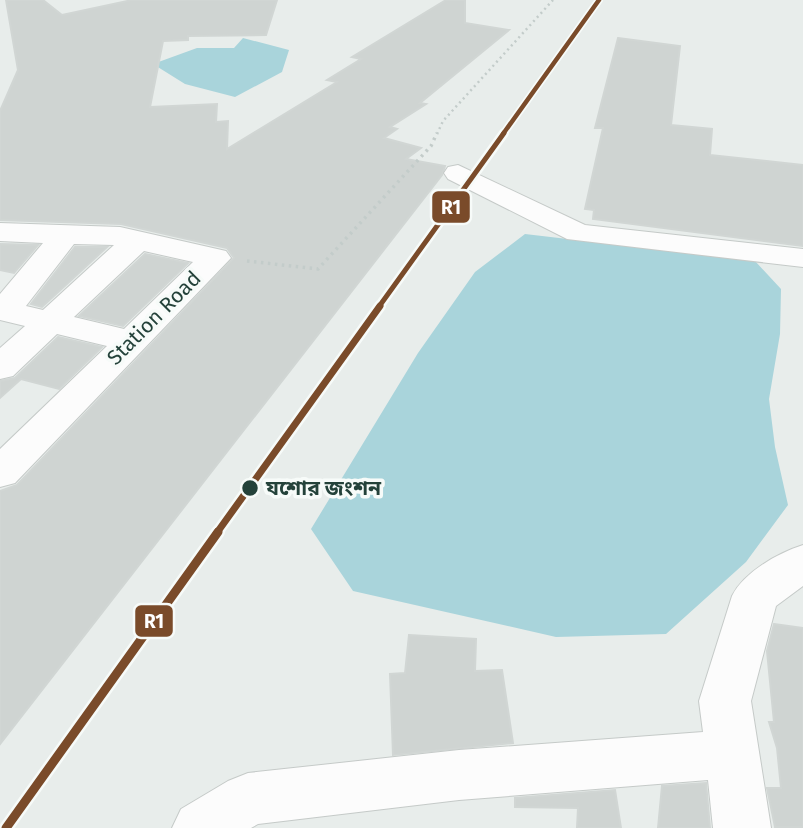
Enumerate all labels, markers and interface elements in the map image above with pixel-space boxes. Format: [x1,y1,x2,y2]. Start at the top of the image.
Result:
line badge: R1 [431,190,471,224]
text: R1 [441,196,461,219]
street label: Station Road [102,266,206,370]
place label: যশোর জংশন [265,475,382,501]
marker: যশোর জংশন [240,478,260,498]
line badge: R1 [134,604,174,638]
text: R1 [144,610,164,633]

